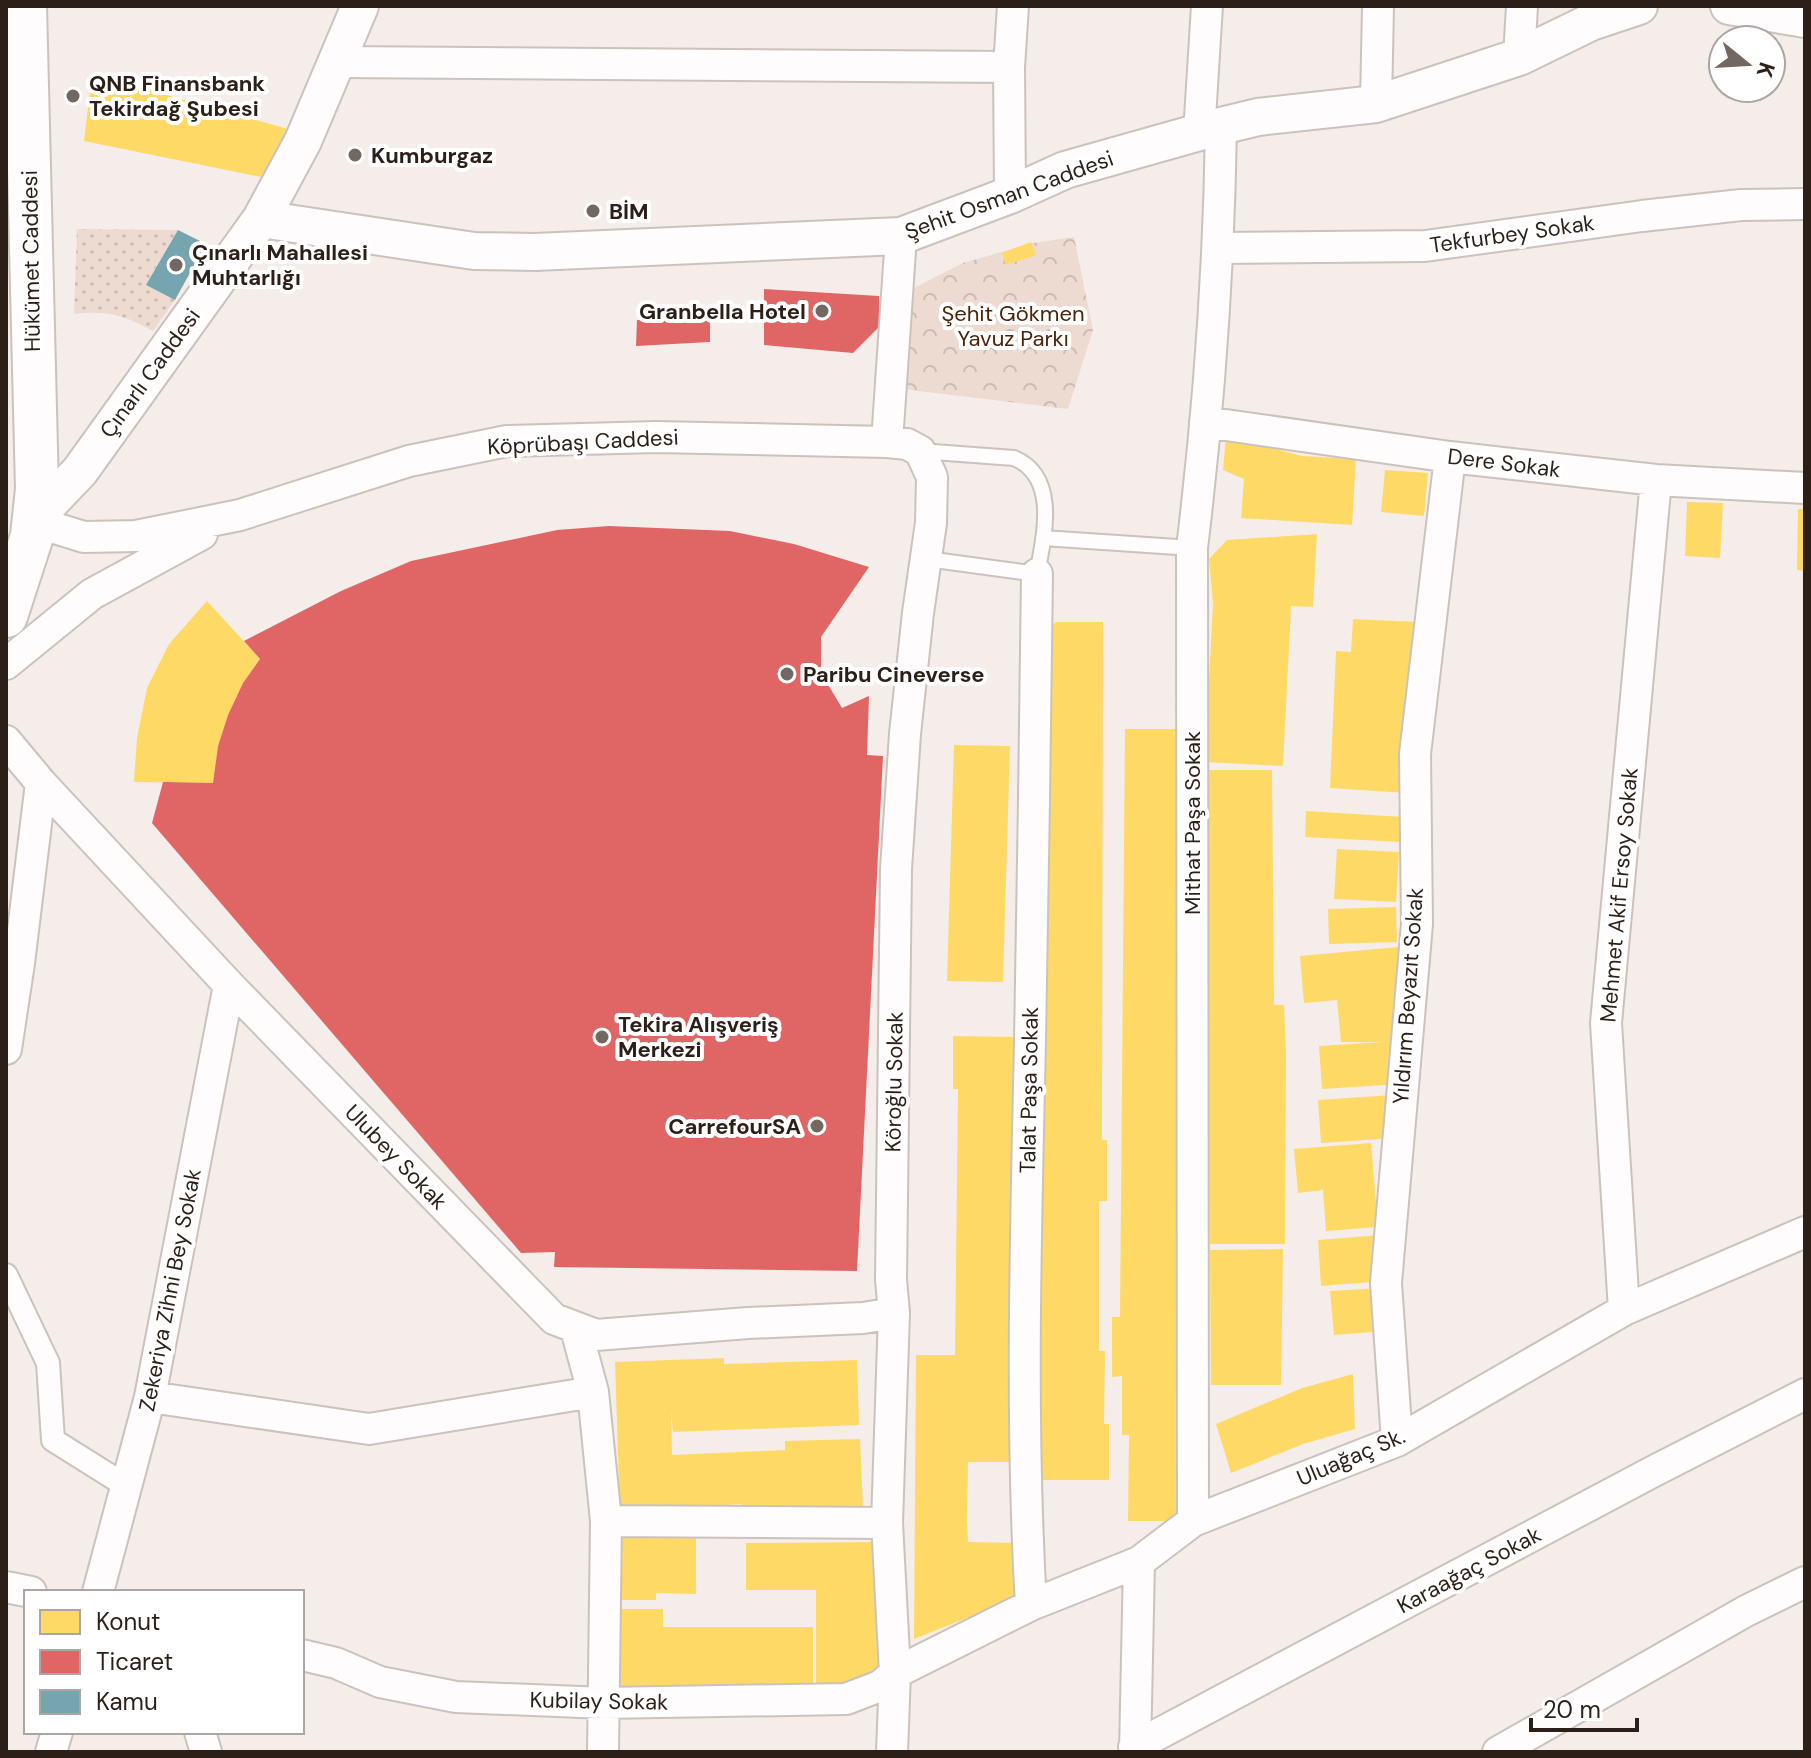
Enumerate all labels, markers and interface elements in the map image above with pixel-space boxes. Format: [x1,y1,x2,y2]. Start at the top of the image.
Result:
north arrow [1707,24,1787,104]
text: K [1750,59,1782,81]
place label: QNB Finansbank Tekirdağ Şubesi [89,69,265,123]
marker: QNB Finansbank Tekirdağ Şubesi [64,87,82,105]
place label: Kumburgaz [371,141,493,170]
street label: Şehit Osman Caddesi [901,144,1117,246]
marker: Kumburgaz [346,146,364,164]
street label: Hükümet Caddesi [15,170,47,352]
place label: BİM [609,197,649,226]
marker: BİM [584,202,602,220]
street label: Tekfurbey Sokak [1428,208,1596,260]
place label: Çınarlı Mahallesi Muhtarlığı [192,238,368,292]
marker: Çınarlı Mahallesi Muhtarlığı [167,256,185,274]
place label: Granbella Hotel [639,297,806,326]
park label: Şehit Gökmen Yavuz Parkı [941,299,1085,353]
street label: Çınarlı Caddesi [93,302,207,444]
marker: Granbella Hotel [813,302,831,320]
street label: Köprübaşı Caddesi [487,423,679,461]
street label: Dere Sokak [1446,442,1562,484]
place label: Paribu Cineverse [803,660,985,689]
marker: Paribu Cineverse [778,665,796,683]
street label: Mithat Paşa Sokak [1178,731,1207,915]
street label: Mehmet Akif Ersoy Sokak [1593,766,1645,1024]
street label: Yıldırım Beyazıt Sokak [1386,887,1430,1105]
street label: Talat Paşa Sokak [1013,1006,1045,1174]
place label: Tekira Alışveriş Merkezi [618,1010,779,1064]
street label: Köroğlu Sokak [878,1011,910,1153]
marker: Tekira Alışveriş Merkezi [593,1028,611,1046]
street label: Ulubey Sokak [338,1098,454,1216]
place label: CarrefourSA [668,1112,801,1141]
marker: CarrefourSA [808,1117,826,1135]
street label: Zekeriya Zihni Bey Sokak [132,1166,208,1414]
street label: Uluağaç Sk. [1293,1421,1409,1493]
street label: Karaağaç Sokak [1392,1520,1546,1620]
legend [24,1590,304,1734]
text: Konut [96,1606,160,1637]
text: Ticaret [96,1646,173,1677]
scale bar [1531,1682,1637,1732]
street label: Kubilay Sokak [529,1685,669,1717]
text: Kamu [96,1686,158,1717]
text: 20 m [1543,1694,1601,1725]

